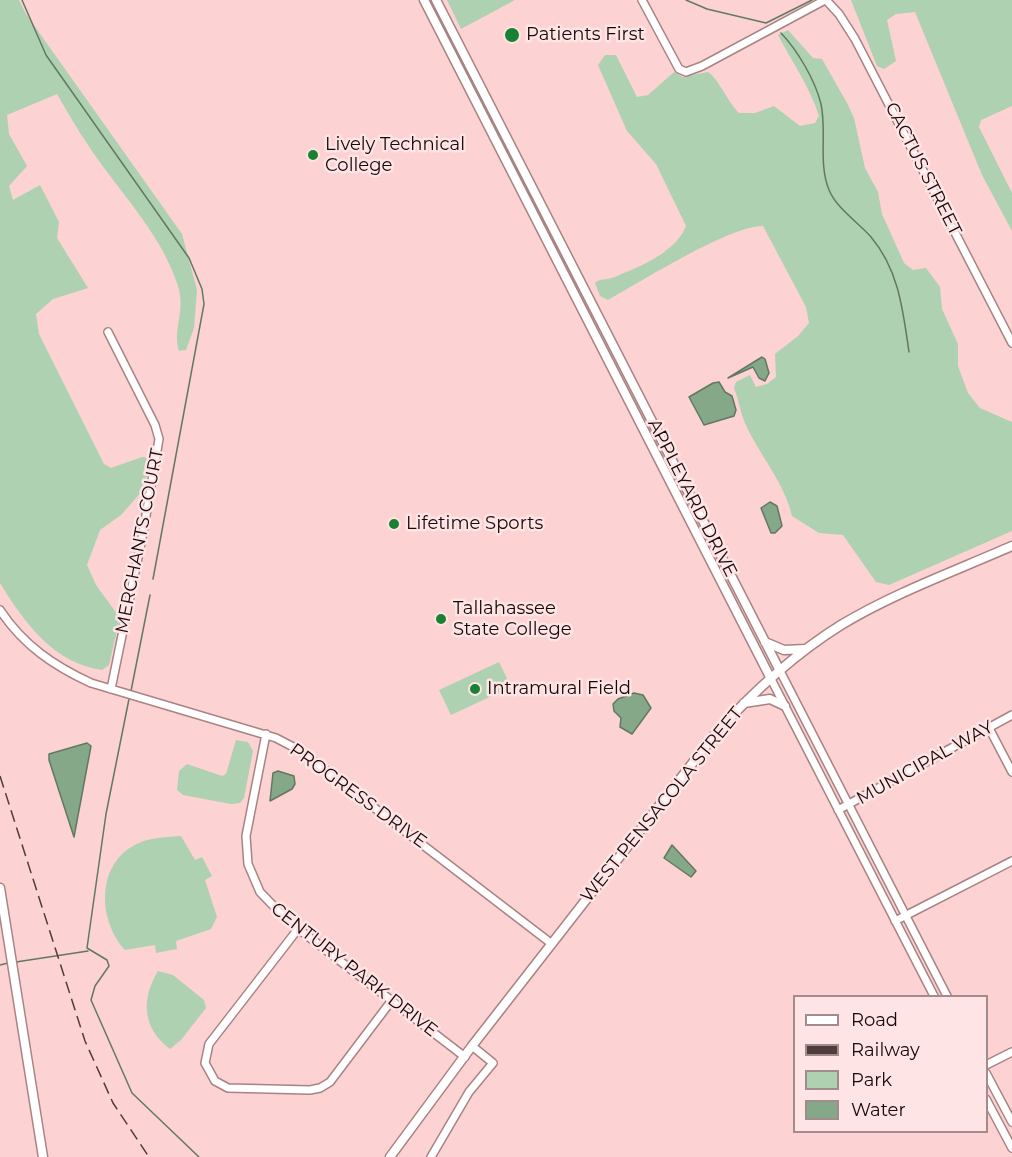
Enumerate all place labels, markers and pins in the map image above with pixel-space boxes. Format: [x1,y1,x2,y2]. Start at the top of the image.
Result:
place label: Patients First [526,24,645,46]
marker: Patients First [503,26,521,44]
place label: Lively Technical College [325,134,465,176]
marker: Lively Technical College [306,148,320,162]
place label: Lifetime Sports [406,513,543,535]
marker: Lifetime Sports [387,517,401,531]
place label: Tallahassee State College [453,598,572,640]
marker: Tallahassee State College [434,612,448,626]
place label: Intramural Field [487,678,631,700]
marker: Intramural Field [468,682,482,696]

